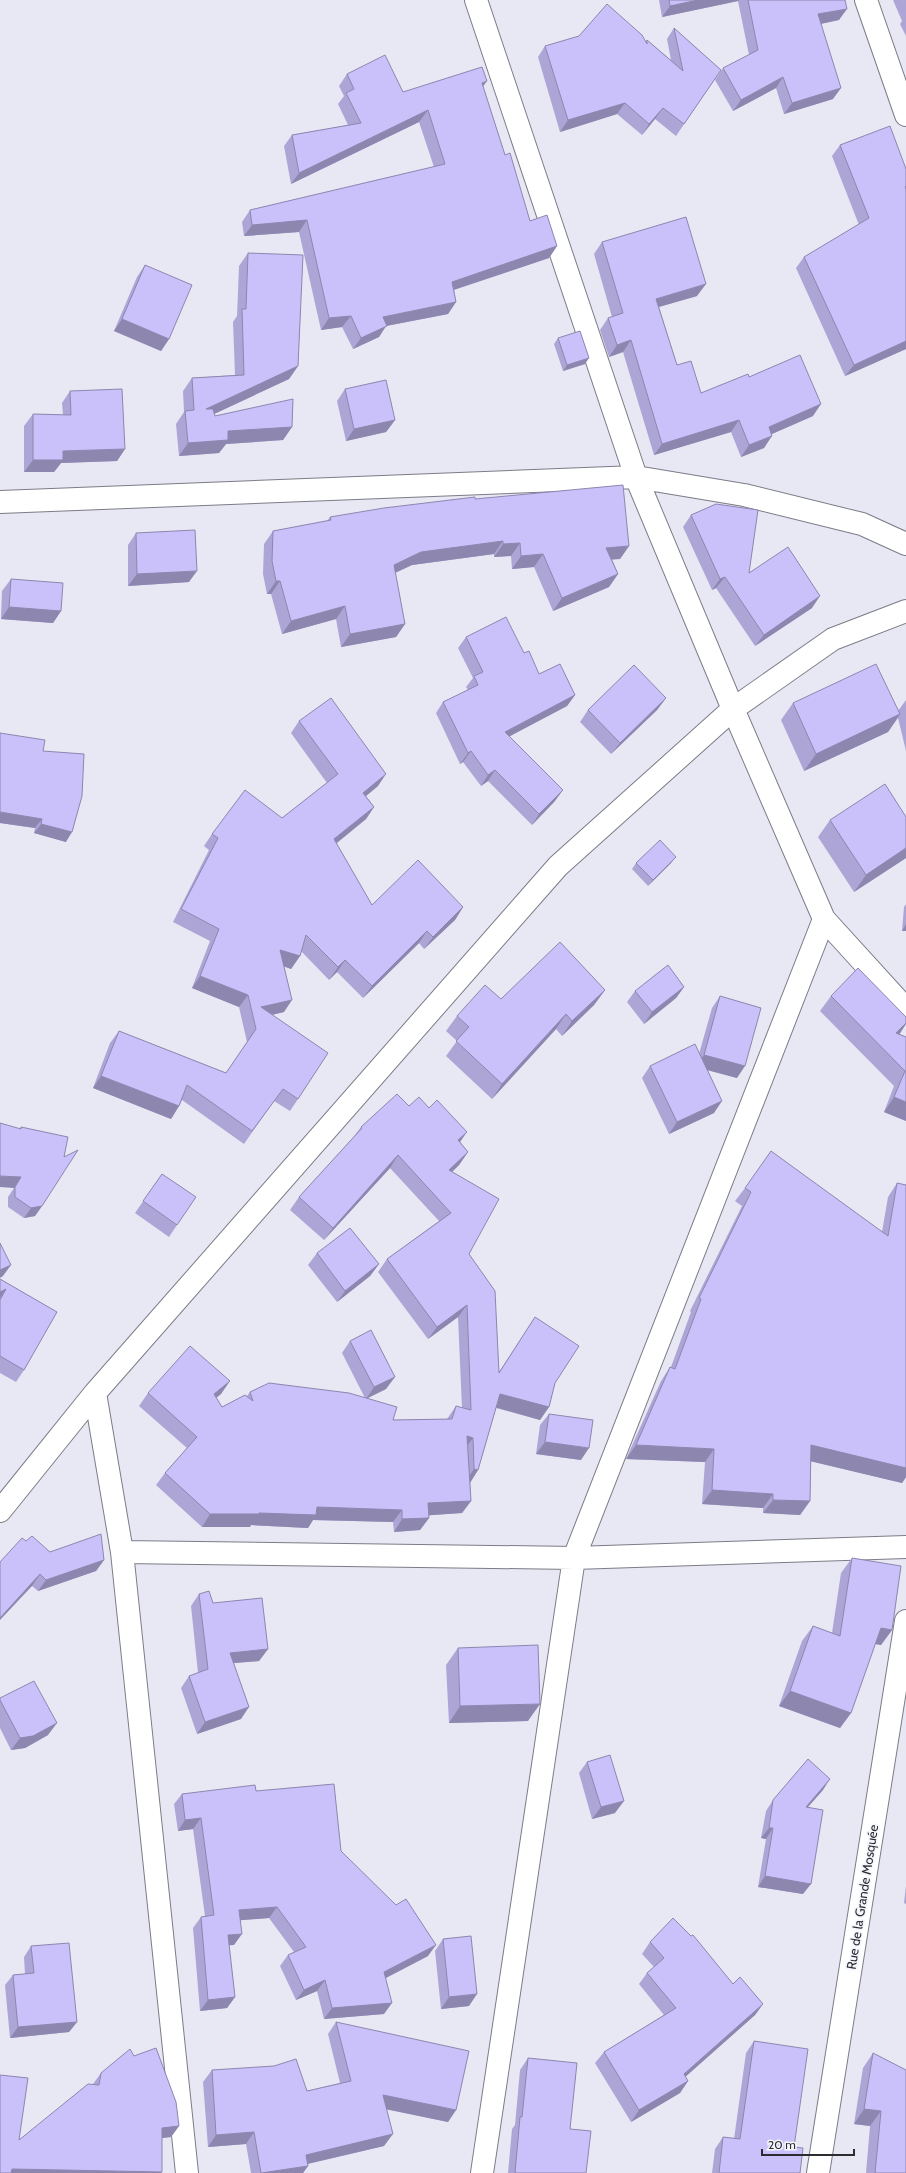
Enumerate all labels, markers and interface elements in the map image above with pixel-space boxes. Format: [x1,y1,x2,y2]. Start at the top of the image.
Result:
street label: Rue de la Grande Mosquée [843,1823,881,1971]
scale bar [762,2131,854,2157]
text: 20 m [768,2137,796,2152]

